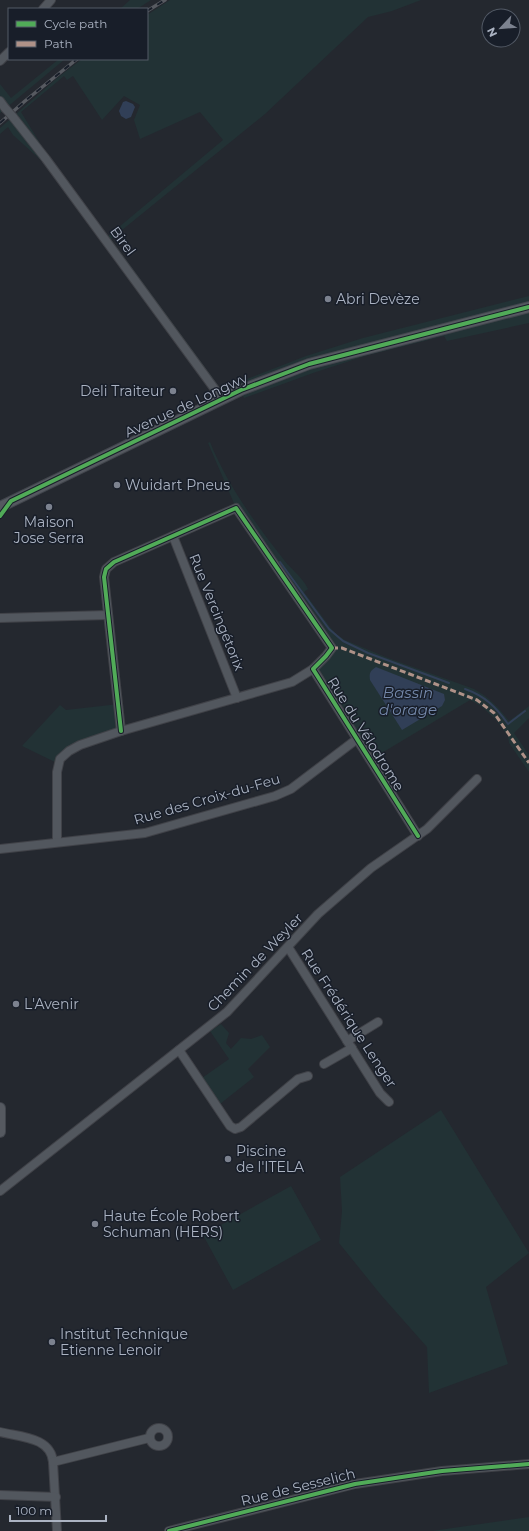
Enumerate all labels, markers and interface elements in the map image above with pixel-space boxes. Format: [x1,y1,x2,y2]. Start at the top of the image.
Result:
legend [8,8,148,60]
north arrow [481,8,521,48]
text: Cycle path [44,16,107,31]
text: N [484,25,500,39]
text: Path [44,36,73,51]
street label: Birel [106,223,140,259]
place label: Abri Devèze [336,290,420,308]
marker: Abri Devèze [323,294,333,304]
street label: Avenue de Longwy [122,368,251,441]
place label: Deli Traiteur [80,382,165,400]
marker: Deli Traiteur [168,386,178,396]
place label: Wuidart Pneus [125,476,230,494]
marker: Wuidart Pneus [112,480,122,490]
marker: Maison Jose Serra [44,502,54,512]
place label: Maison Jose Serra [13,513,84,547]
street label: Rue Vercingétorix [185,551,249,674]
street label: Rue du Vélodrome [324,674,408,794]
water label: Bassin d'orage [379,683,437,719]
street label: Rue des Croix-du-Feu [132,769,282,829]
street label: Chemin de Weyler [203,909,307,1015]
street label: Rue Frédérique Lenger [297,945,401,1091]
place label: L'Avenir [24,995,79,1013]
marker: L'Avenir [11,999,21,1009]
place label: Piscine de l'ITELA [236,1142,305,1176]
marker: Piscine de l'ITELA [223,1154,233,1164]
place label: Haute École Robert Schuman (HERS) [103,1207,240,1241]
marker: Haute École Robert Schuman (HERS) [90,1219,100,1229]
place label: Institut Technique Etienne Lenoir [60,1325,188,1359]
marker: Institut Technique Etienne Lenoir [47,1337,57,1347]
street label: Rue de Sesselich [239,1464,357,1510]
scale bar [10,1497,106,1523]
text: 100 m [16,1503,52,1518]

